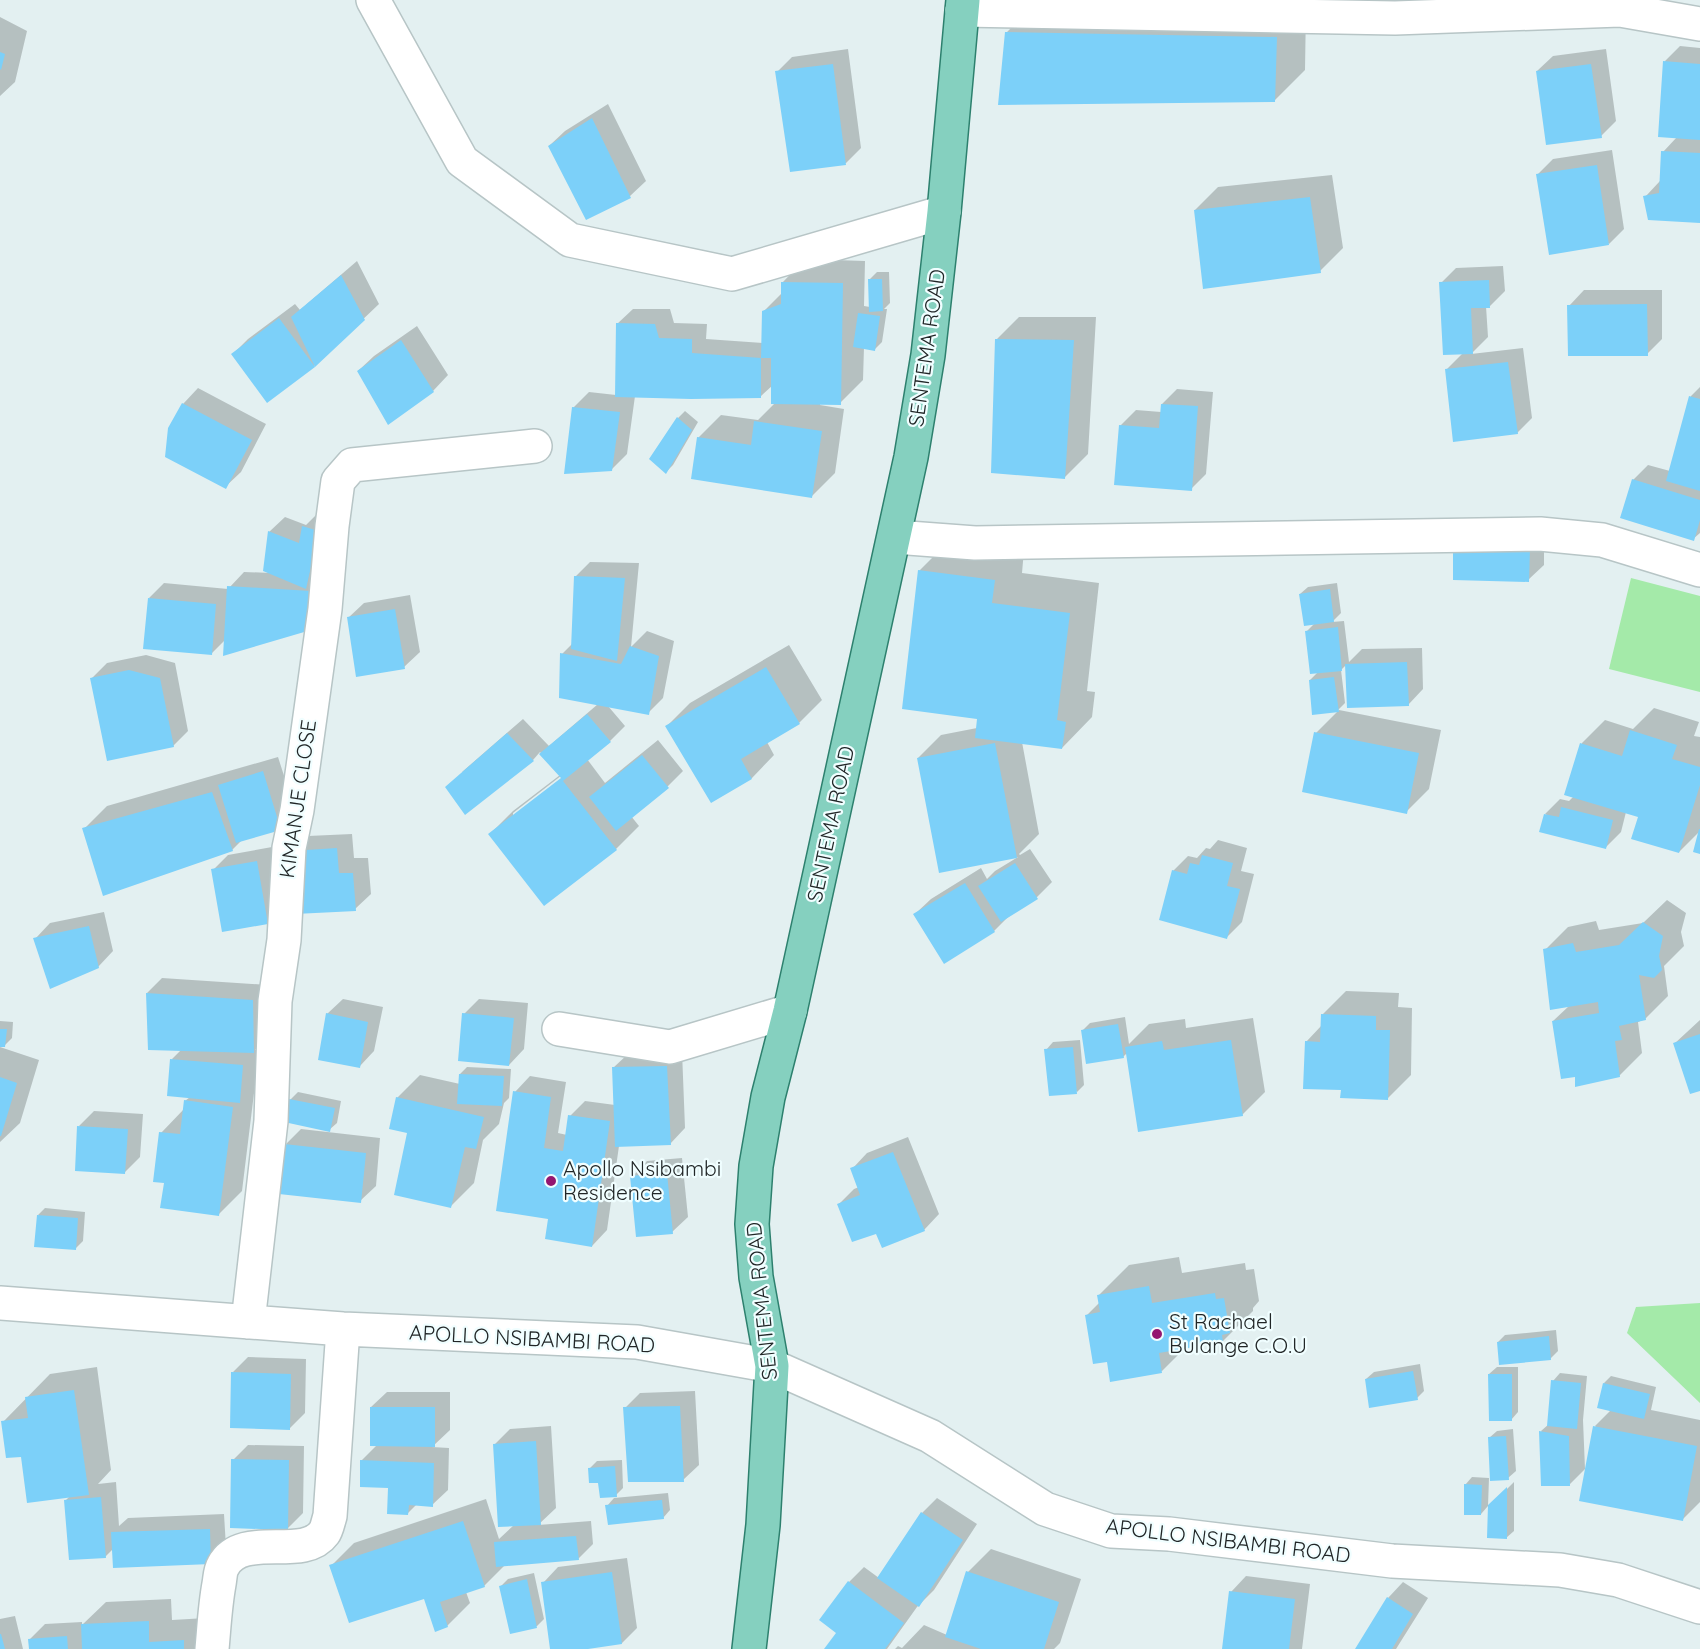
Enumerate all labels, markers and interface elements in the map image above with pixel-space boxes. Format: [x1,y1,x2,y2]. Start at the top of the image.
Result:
street label: SENTEMA ROAD [902,267,950,428]
street label: KIMANJE CLOSE [273,718,321,880]
street label: SENTEMA ROAD [801,743,859,904]
place label: Apollo Nsibambi Residence [563,1155,721,1205]
marker: Apollo Nsibambi Residence [544,1174,558,1188]
street label: SENTEMA ROAD [740,1221,782,1381]
place label: St Rachael Bulange C.O.U [1169,1308,1307,1358]
street label: APOLLO NSIBAMBI ROAD [408,1319,656,1357]
marker: St Rachael Bulange C.O.U [1150,1327,1164,1341]
street label: APOLLO NSIBAMBI ROAD [1104,1512,1352,1568]

